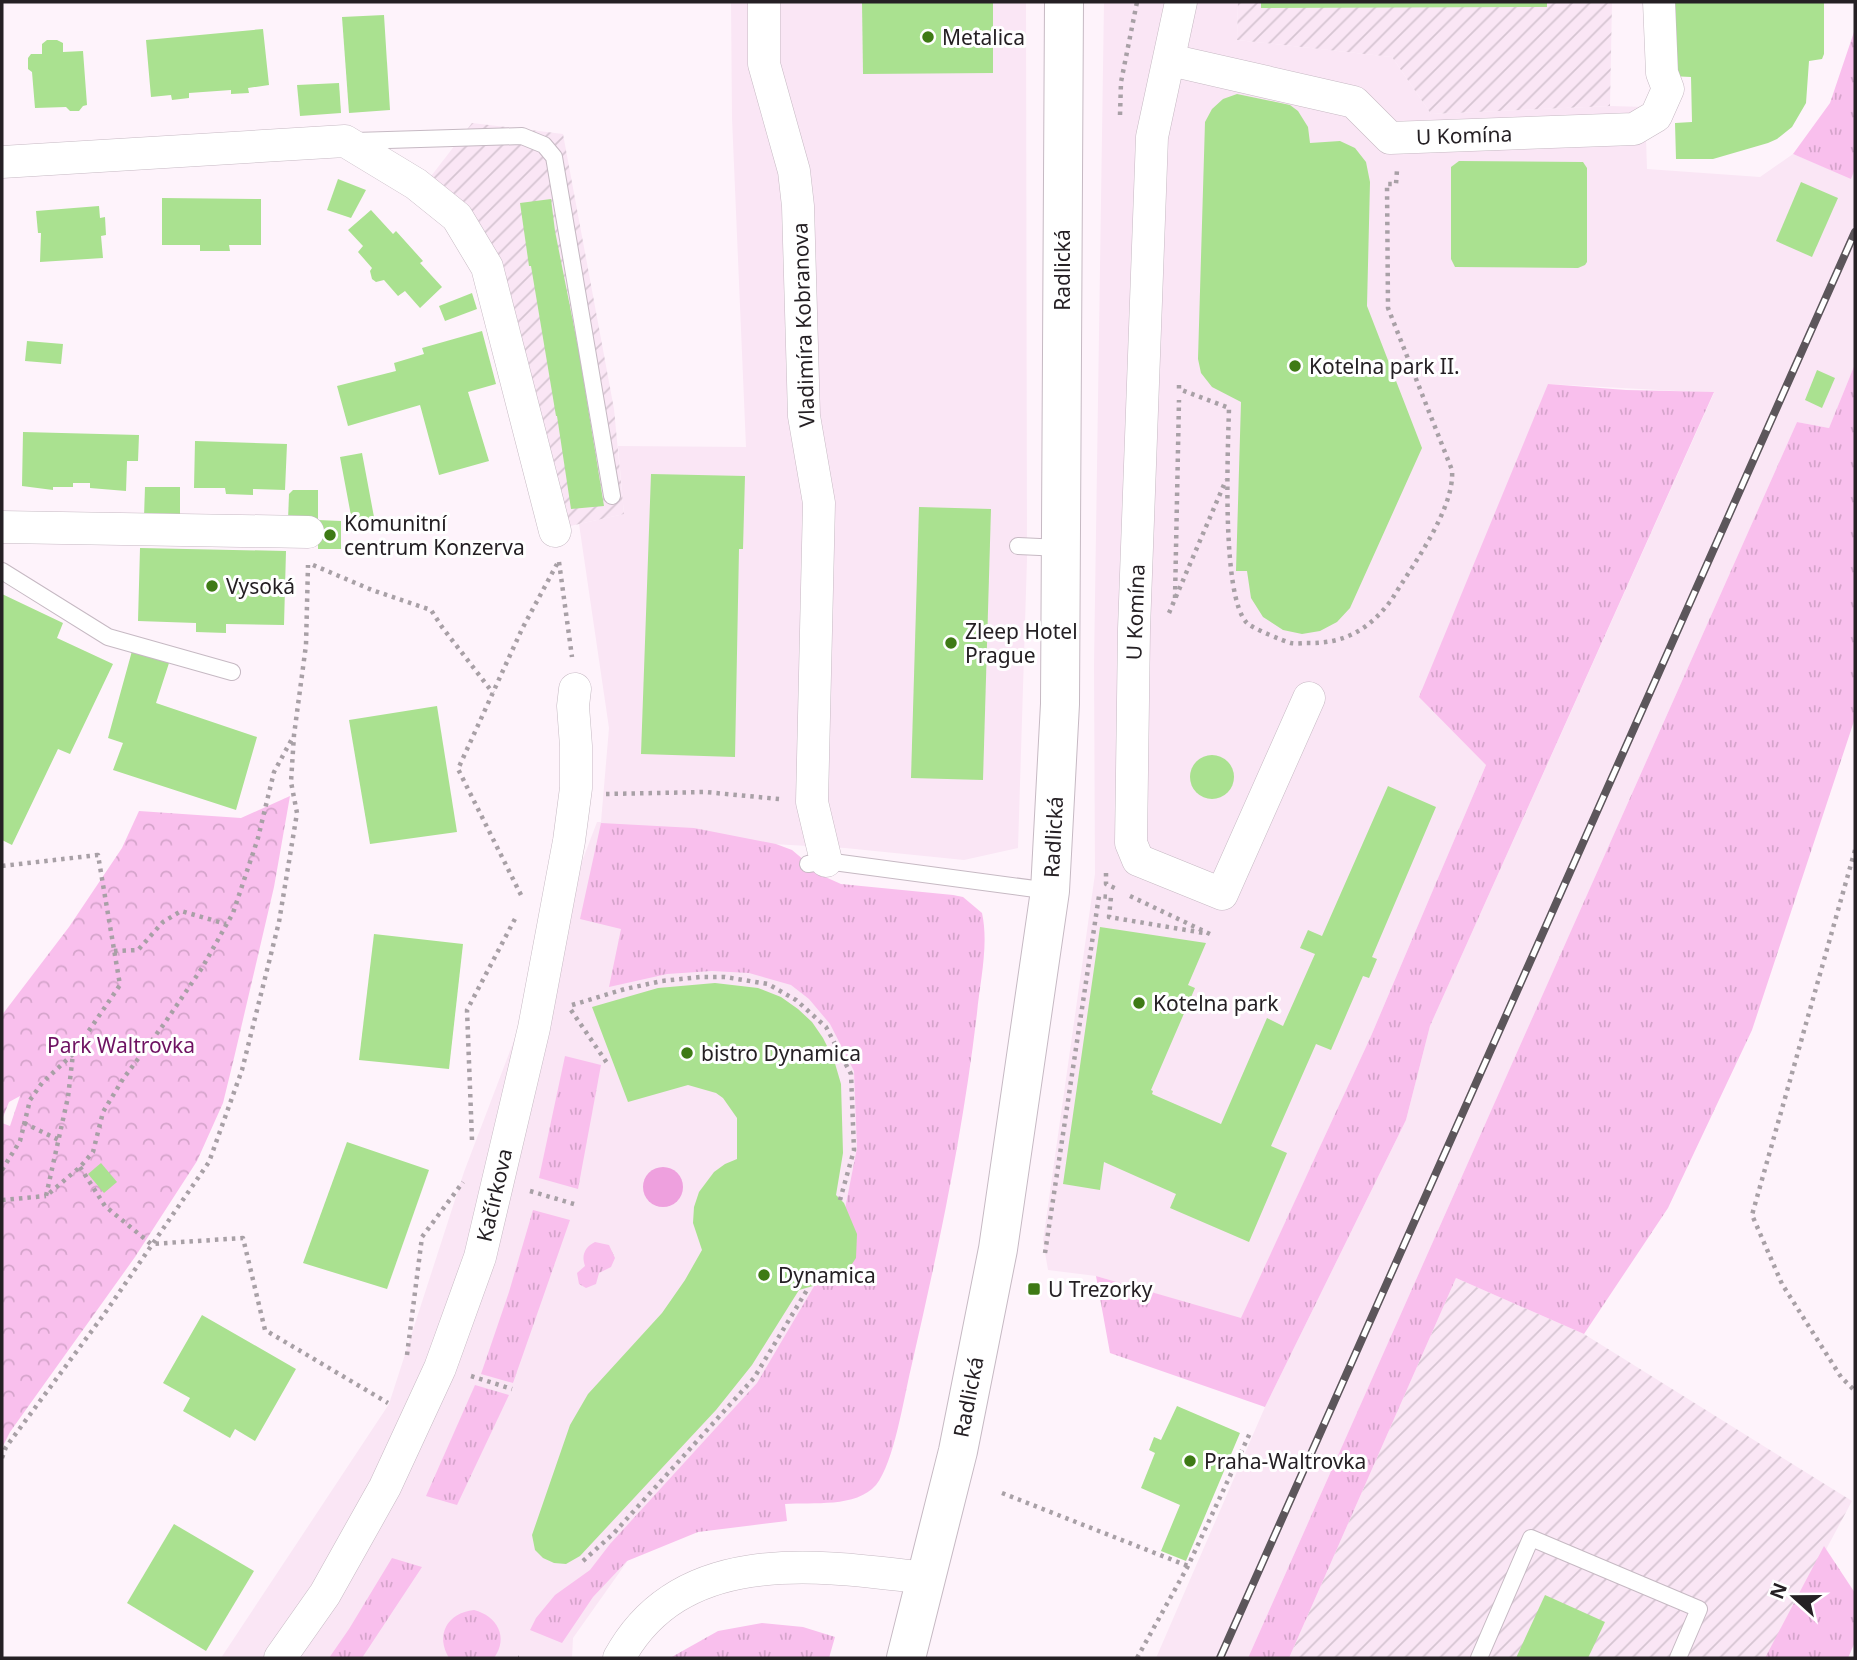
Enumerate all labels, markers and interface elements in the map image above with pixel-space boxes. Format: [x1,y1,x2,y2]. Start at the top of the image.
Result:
place label: Metalica [942,23,1025,51]
marker: Metalica [920,29,936,45]
street label: U Komína [1415,119,1513,151]
street label: Vladimíra Kobranova [785,222,821,428]
street label: Radlická [1048,229,1076,311]
place label: Kotelna park II. [1309,352,1460,380]
marker: Kotelna park II. [1287,358,1303,374]
place label: Komunitní centrum Konzerva [344,509,525,561]
marker: Komunitní centrum Konzerva [322,527,338,543]
street label: U Komína [1119,563,1151,661]
place label: Vysoká [226,572,295,600]
marker: Vysoká [204,578,220,594]
place label: Zleep Hotel Prague [965,617,1078,669]
marker: Zleep Hotel Prague [943,635,959,651]
street label: Radlická [1037,795,1069,879]
place label: Kotelna park [1153,989,1279,1017]
marker: Kotelna park [1131,995,1147,1011]
park label: Park Waltrovka [47,1031,195,1059]
place label: bistro Dynamica [701,1039,861,1067]
marker: bistro Dynamica [679,1045,695,1061]
street label: Kačírkova [470,1146,518,1244]
place label: Dynamica [778,1261,876,1289]
marker: Dynamica [756,1267,772,1283]
place label: U Trezorky [1048,1275,1153,1303]
marker: U Trezorky [1026,1281,1042,1297]
street label: Radlická [946,1354,990,1440]
place label: Praha-Waltrovka [1204,1447,1366,1475]
marker: Praha-Waltrovka [1182,1453,1198,1469]
north arrow [1759,1562,1829,1632]
text: N [1763,1579,1793,1603]

